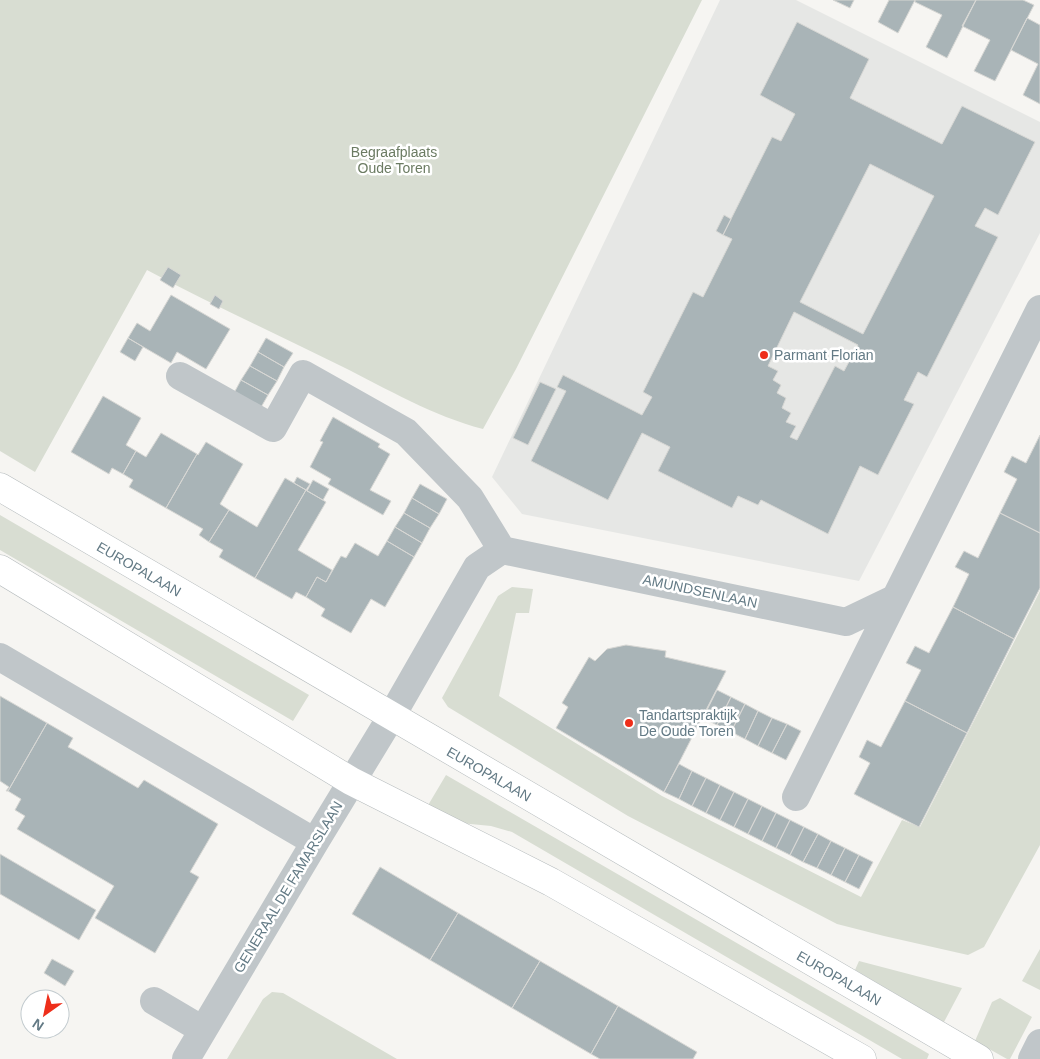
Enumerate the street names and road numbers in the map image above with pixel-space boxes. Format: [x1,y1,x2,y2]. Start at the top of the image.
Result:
street label: EUROPALAAN [94,538,184,600]
street label: AMUNDSENLAAN [641,571,759,611]
street label: EUROPALAAN [444,743,534,805]
street label: GENERAAL DE FAMARSLAAN [230,798,346,976]
street label: EUROPALAAN [794,947,884,1009]

